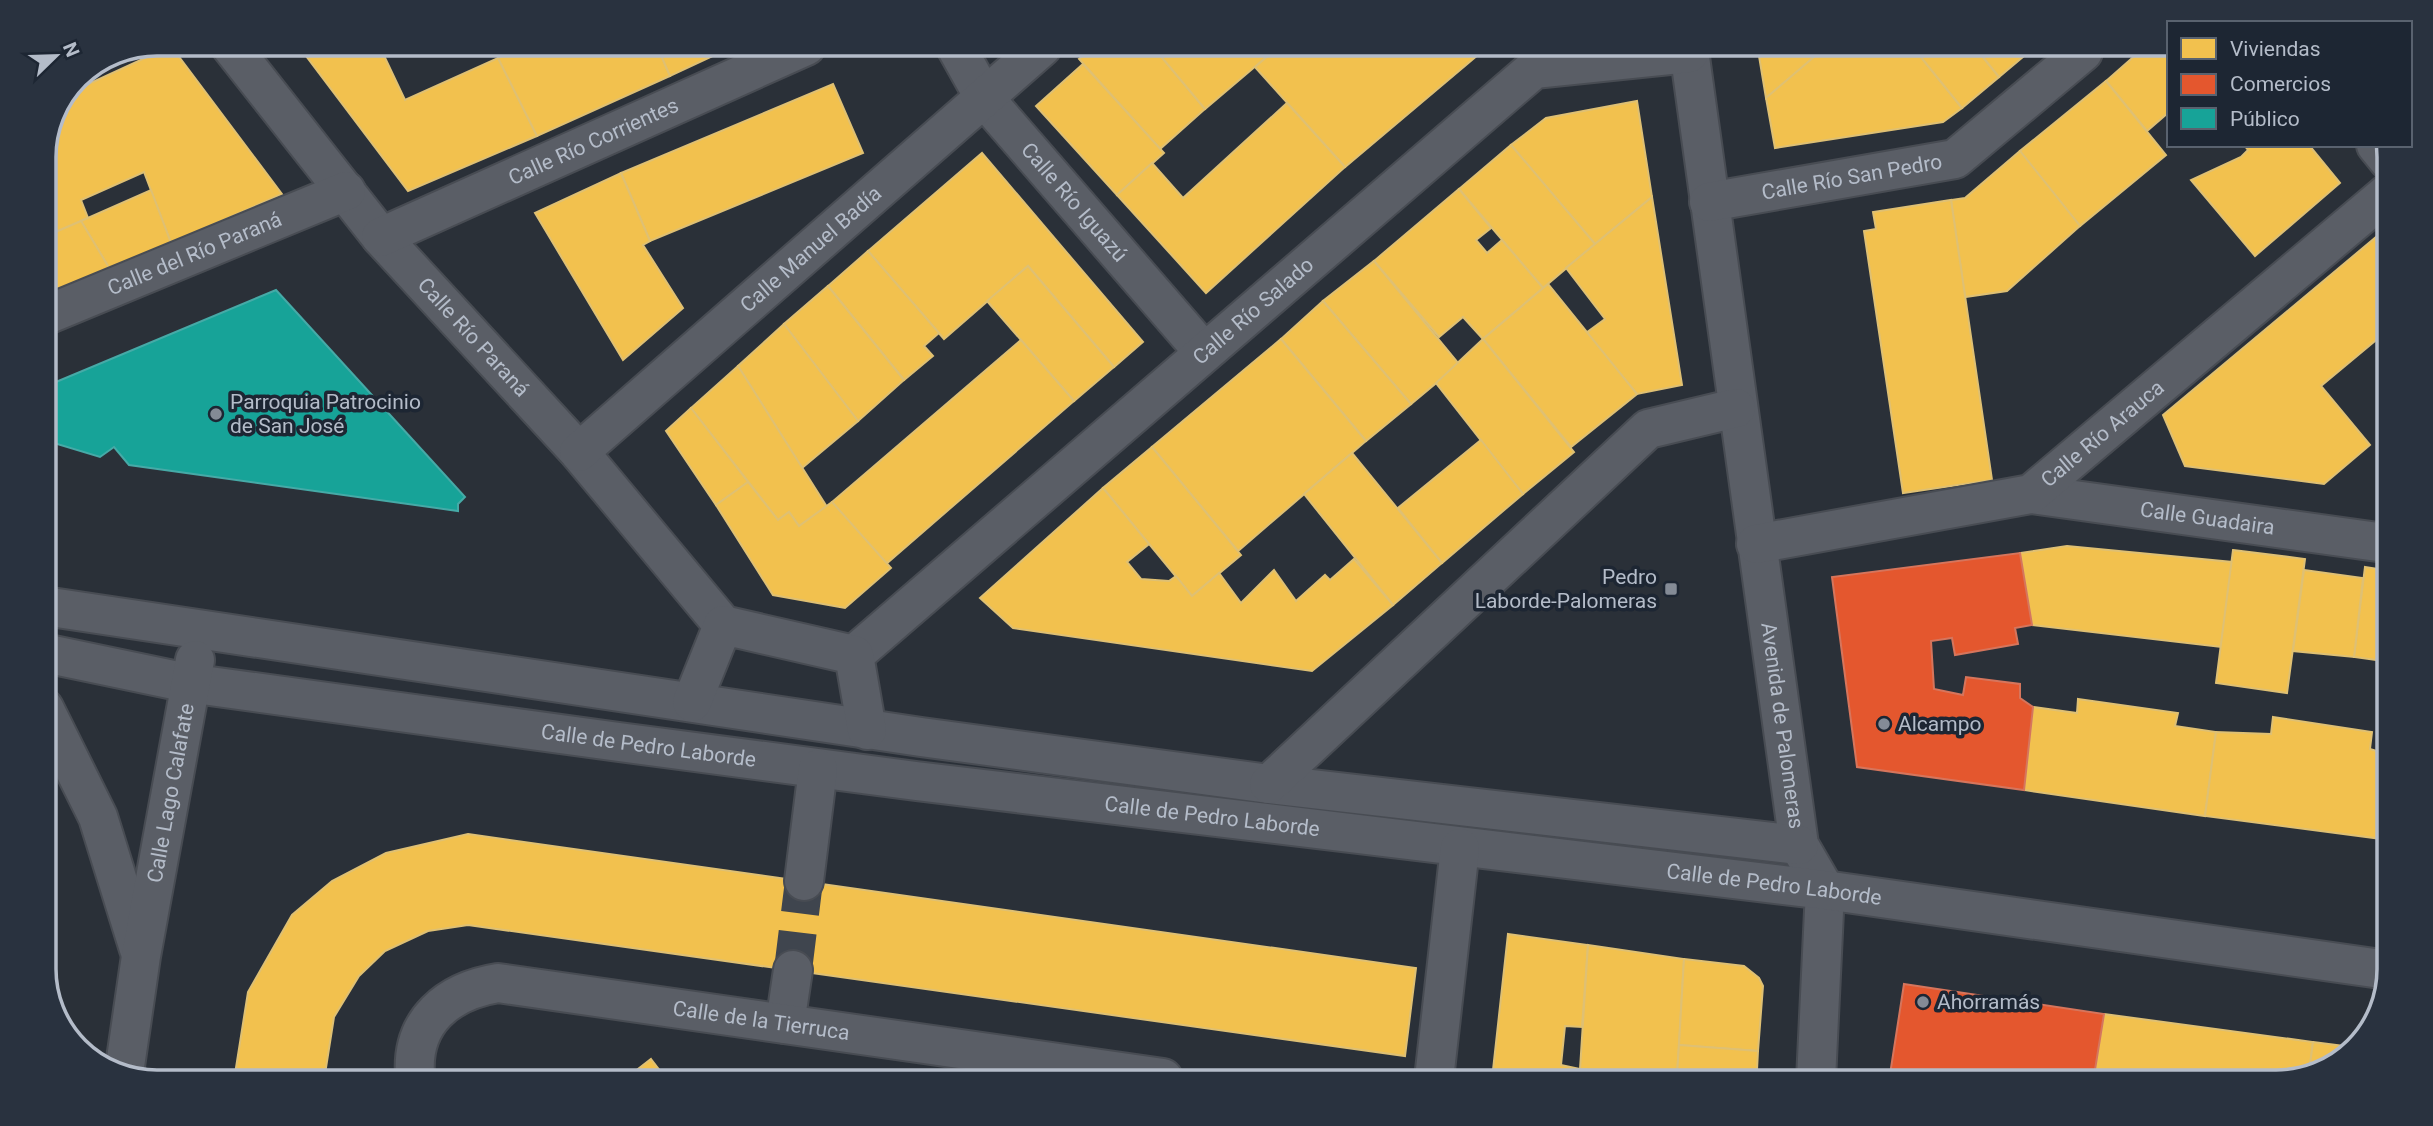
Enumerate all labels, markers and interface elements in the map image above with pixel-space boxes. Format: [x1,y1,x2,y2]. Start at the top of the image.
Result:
north arrow [21,21,91,91]
legend [2167,21,2412,147]
text: Viviendas [2230,37,2321,61]
text: N [58,39,84,60]
text: Comercios [2230,72,2331,96]
street label: Calle Río Corrientes [505,93,682,190]
text: Público [2230,107,2300,131]
street label: Calle Río Iguazú [1016,138,1132,267]
street label: Calle Río San Pedro [1760,149,1944,205]
street label: Calle Manuel Badía [736,181,886,317]
street label: Calle del Río Paraná [104,207,285,300]
street label: Calle Río Salado [1188,252,1318,369]
street label: Calle Río Paraná [413,273,534,402]
street label: Calle Río Arauca [2036,375,2169,492]
place label: Parroquia Patrocinio de San José [230,390,421,438]
marker: Parroquia Patrocinio de San José [208,406,224,422]
street label: Calle Guadaira [2139,497,2276,540]
place label: Pedro Laborde-Palomeras [1475,565,1657,613]
marker: Pedro Laborde-Palomeras [1663,581,1679,597]
street label: Avenida de Palomeras [1756,621,1809,830]
street label: Calle Lago Calafate [143,701,199,885]
place label: Alcampo [1898,712,1981,736]
marker: Alcampo [1876,716,1892,732]
street label: Calle de Pedro Laborde [540,719,758,772]
street label: Calle de Pedro Laborde [1103,792,1321,841]
street label: Calle de Pedro Laborde [1665,859,1883,910]
place label: Ahorramás [1937,990,2040,1014]
marker: Ahorramás [1915,994,1931,1010]
street label: Calle de la Tierruca [671,996,851,1045]

